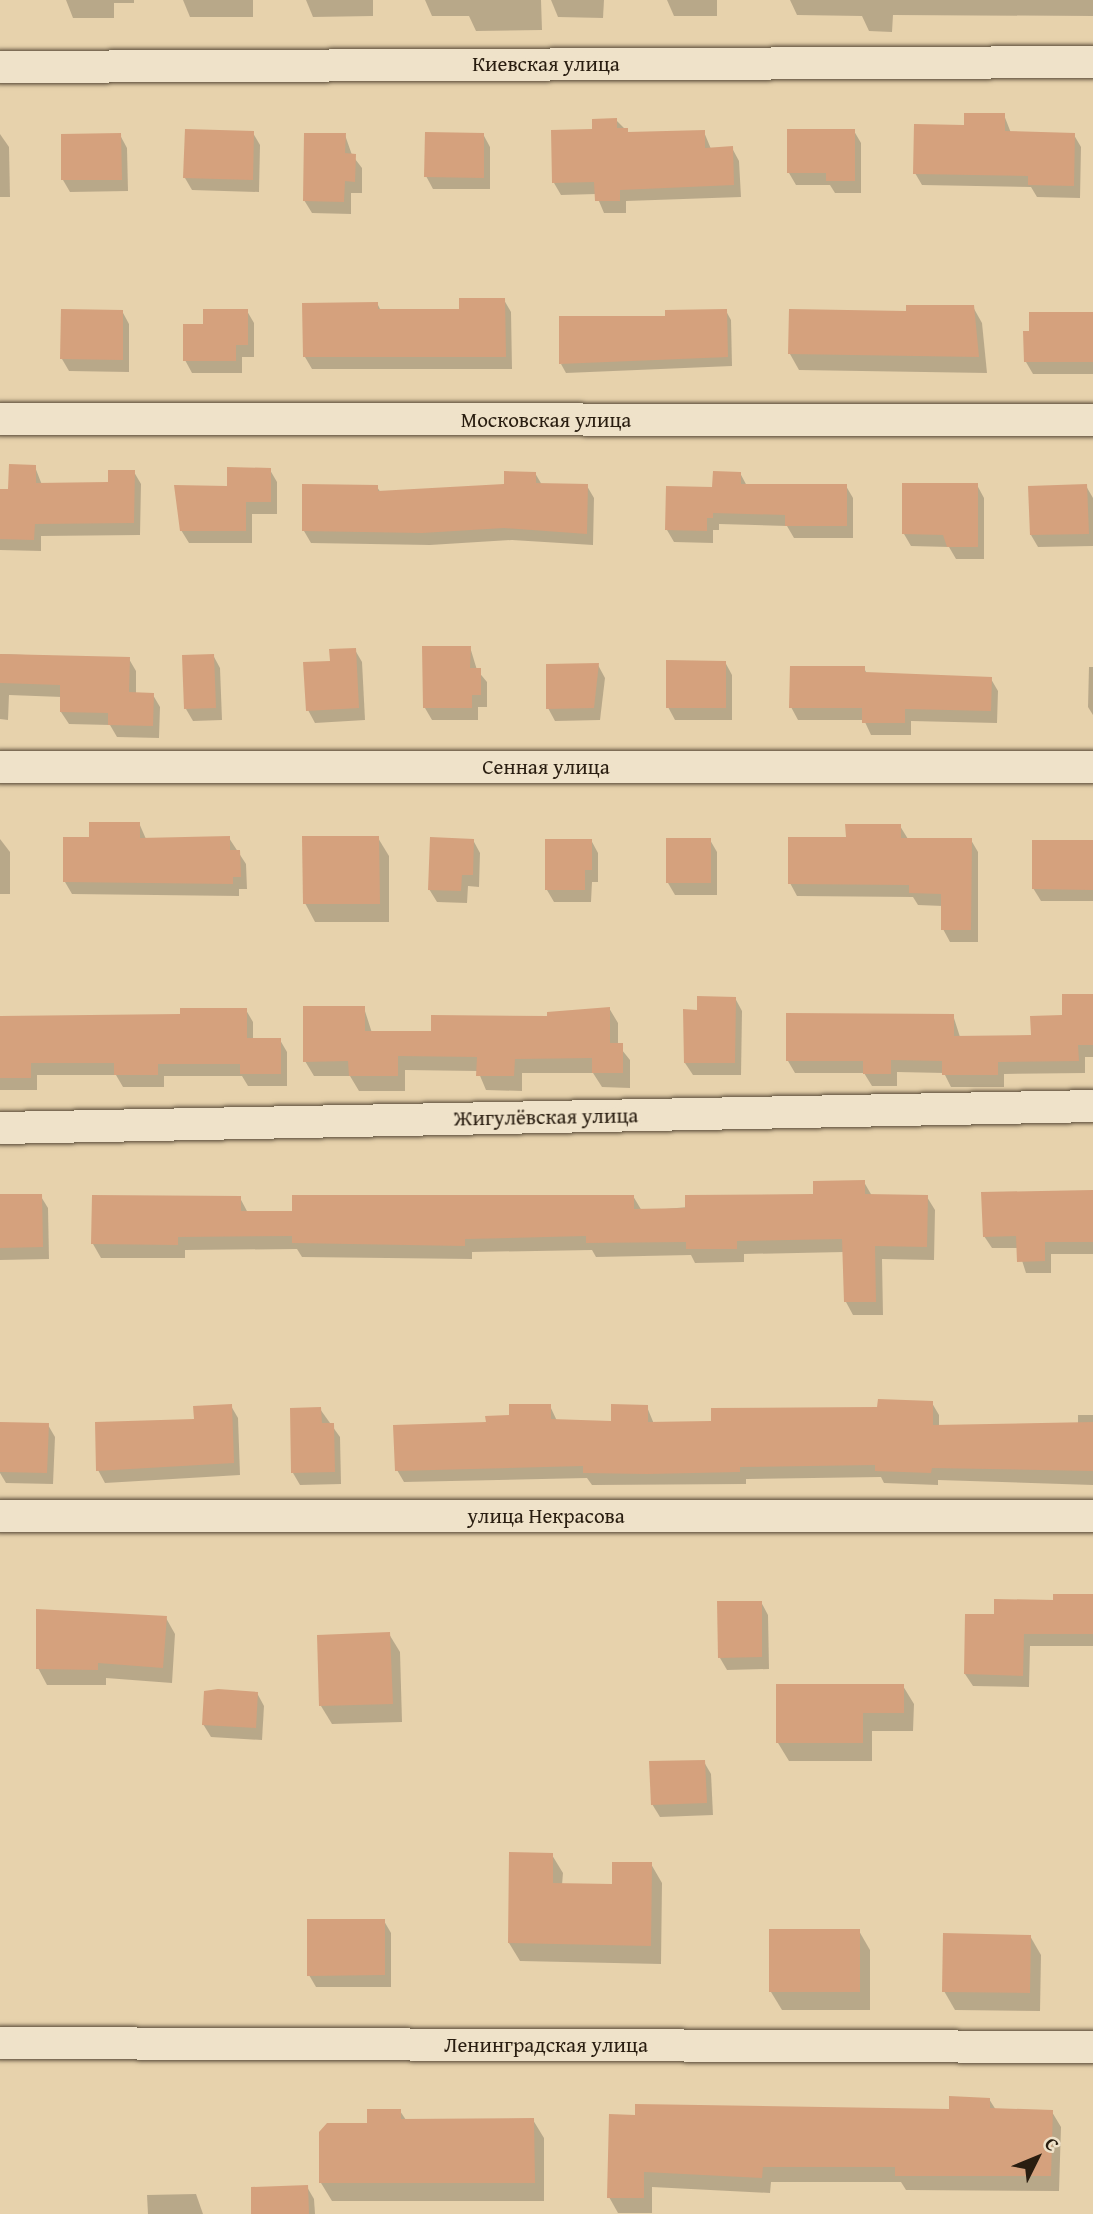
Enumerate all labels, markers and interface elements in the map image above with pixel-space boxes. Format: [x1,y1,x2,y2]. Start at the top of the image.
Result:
street label: Киевская улица [472,51,620,77]
street label: Московская улица [461,407,631,433]
street label: Сенная улица [482,754,610,780]
street label: Жигулёвская улица [453,1103,639,1131]
street label: улица Некрасова [467,1503,625,1529]
street label: Ленинградская улица [444,2032,648,2058]
north arrow [1002,2123,1072,2193]
text: С [1038,2130,1066,2157]

